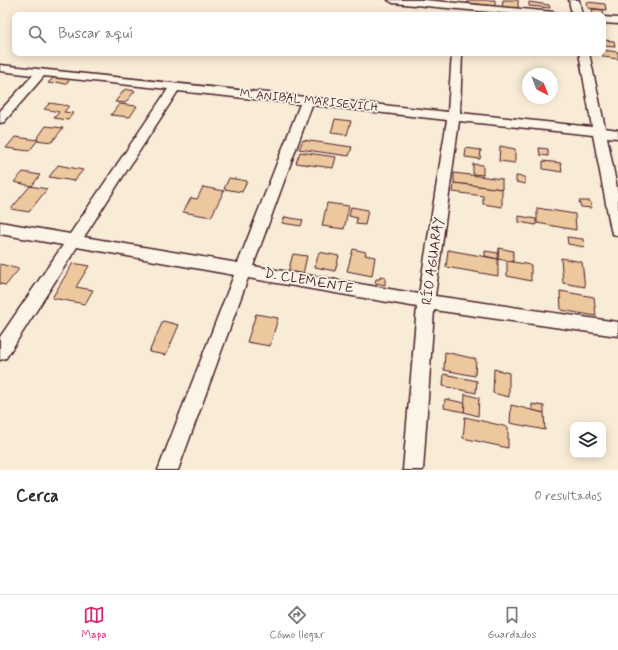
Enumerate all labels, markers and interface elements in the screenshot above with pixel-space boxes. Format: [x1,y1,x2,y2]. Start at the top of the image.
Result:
search box [12,12,606,56]
icon: search [26,23,48,45]
text: Buscar aquí [58,24,133,44]
north arrow [522,68,558,104]
street label: M. ANIBAL MARISEVICH [239,86,379,116]
street label: RÍO AGUARAY [418,216,448,306]
street label: D. CLEMENTE [263,264,355,298]
map controls [570,422,606,458]
button: layers [570,422,606,458]
text: Cerca [16,485,59,507]
text: 0 resultados [534,488,602,505]
tab: Mapa [81,604,107,642]
tab: Cómo llegar [270,604,325,642]
tab: Guardados [488,604,536,642]

